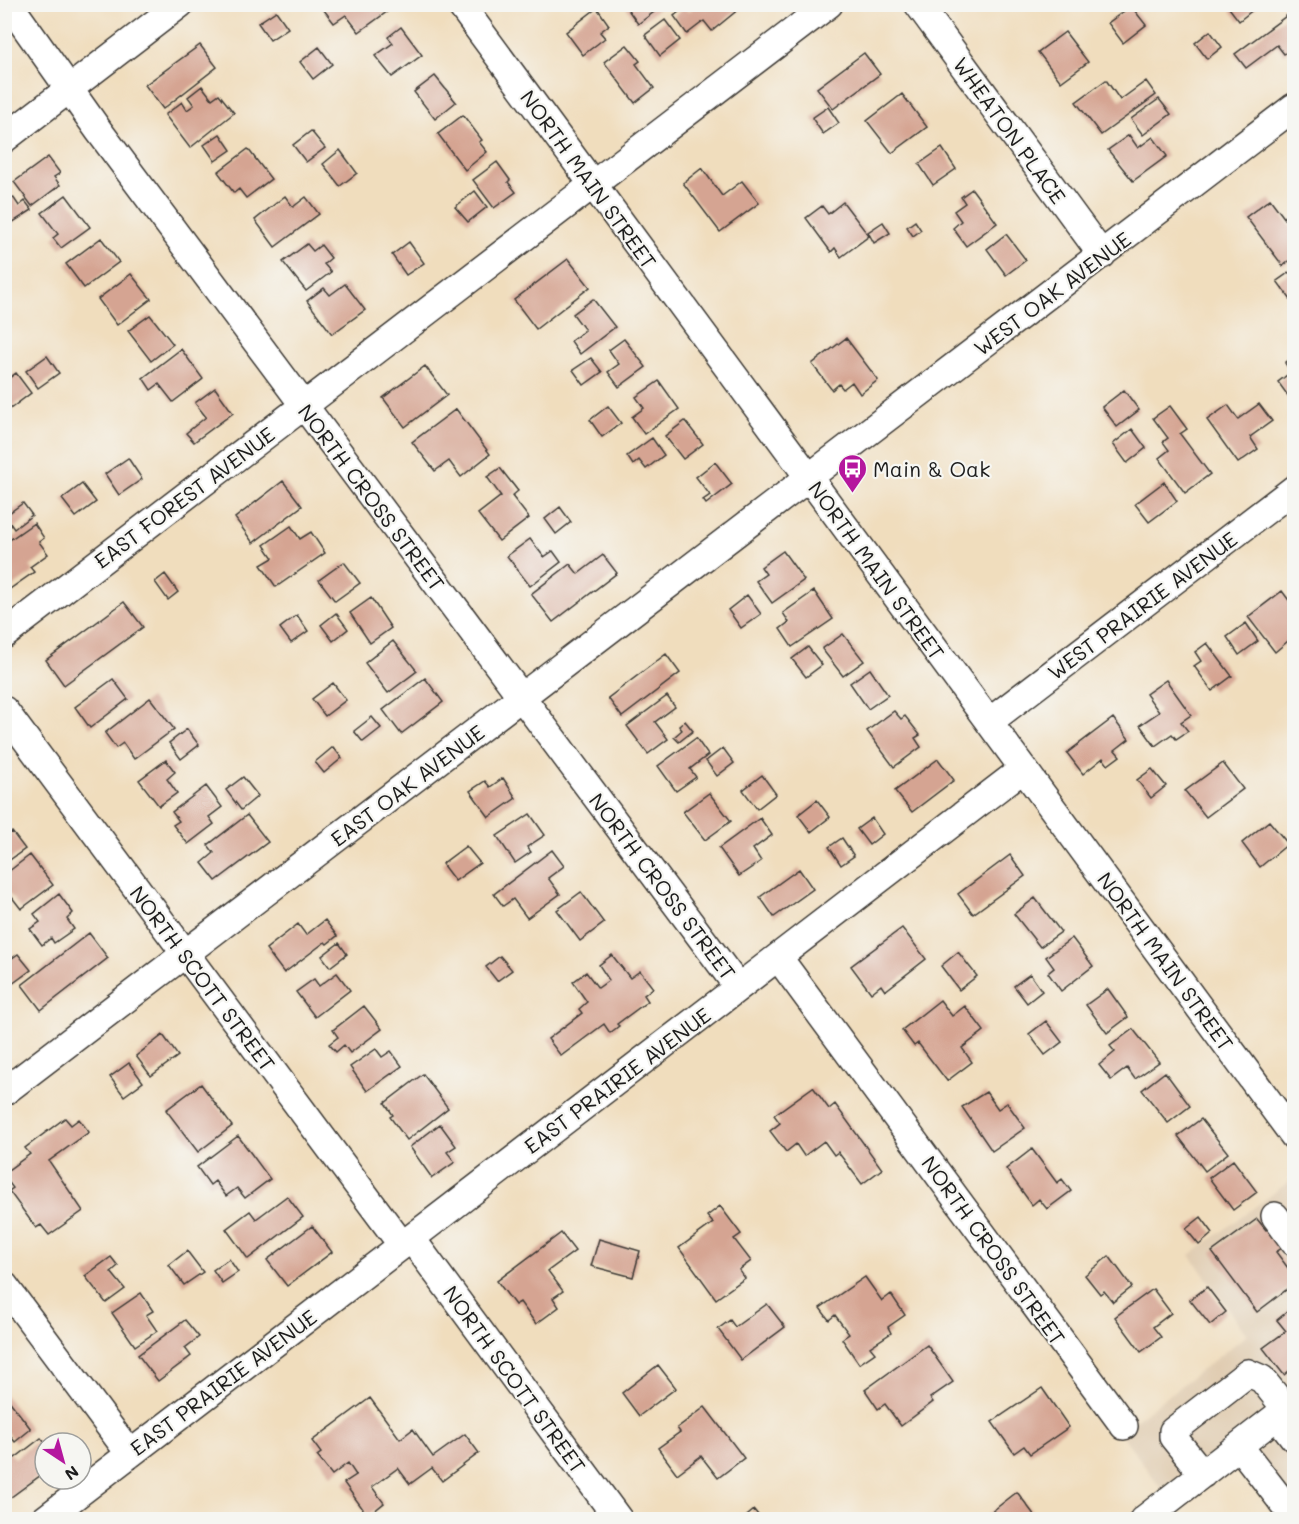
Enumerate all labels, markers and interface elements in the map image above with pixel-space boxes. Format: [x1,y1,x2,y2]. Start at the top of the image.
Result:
street label: WHEATON PLACE [948,51,1072,209]
street label: NORTH MAIN STREET [515,84,663,274]
street label: WEST OAK AVENUE [968,225,1136,361]
street label: NORTH CROSS STREET [293,398,451,596]
street label: EAST FOREST AVENUE [88,420,280,574]
bus stop icon: Main & Oak [836,452,868,494]
place label: Main & Oak [873,455,990,482]
street label: NORTH MAIN STREET [803,475,951,665]
street label: WEST PRAIRIE AVENUE [1042,525,1242,685]
street label: EAST OAK AVENUE [325,718,489,852]
street label: NORTH CROSS STREET [584,787,742,985]
street label: NORTH MAIN STREET [1092,866,1240,1056]
street label: NORTH SCOTT STREET [124,880,282,1076]
street label: EAST PRAIRIE AVENUE [518,1001,716,1159]
street label: NORTH CROSS STREET [916,1150,1072,1350]
street label: NORTH SCOTT STREET [438,1280,592,1478]
street label: EAST PRAIRIE AVENUE [124,1303,322,1461]
north arrow [33,1431,93,1491]
text: N [61,1461,83,1486]

